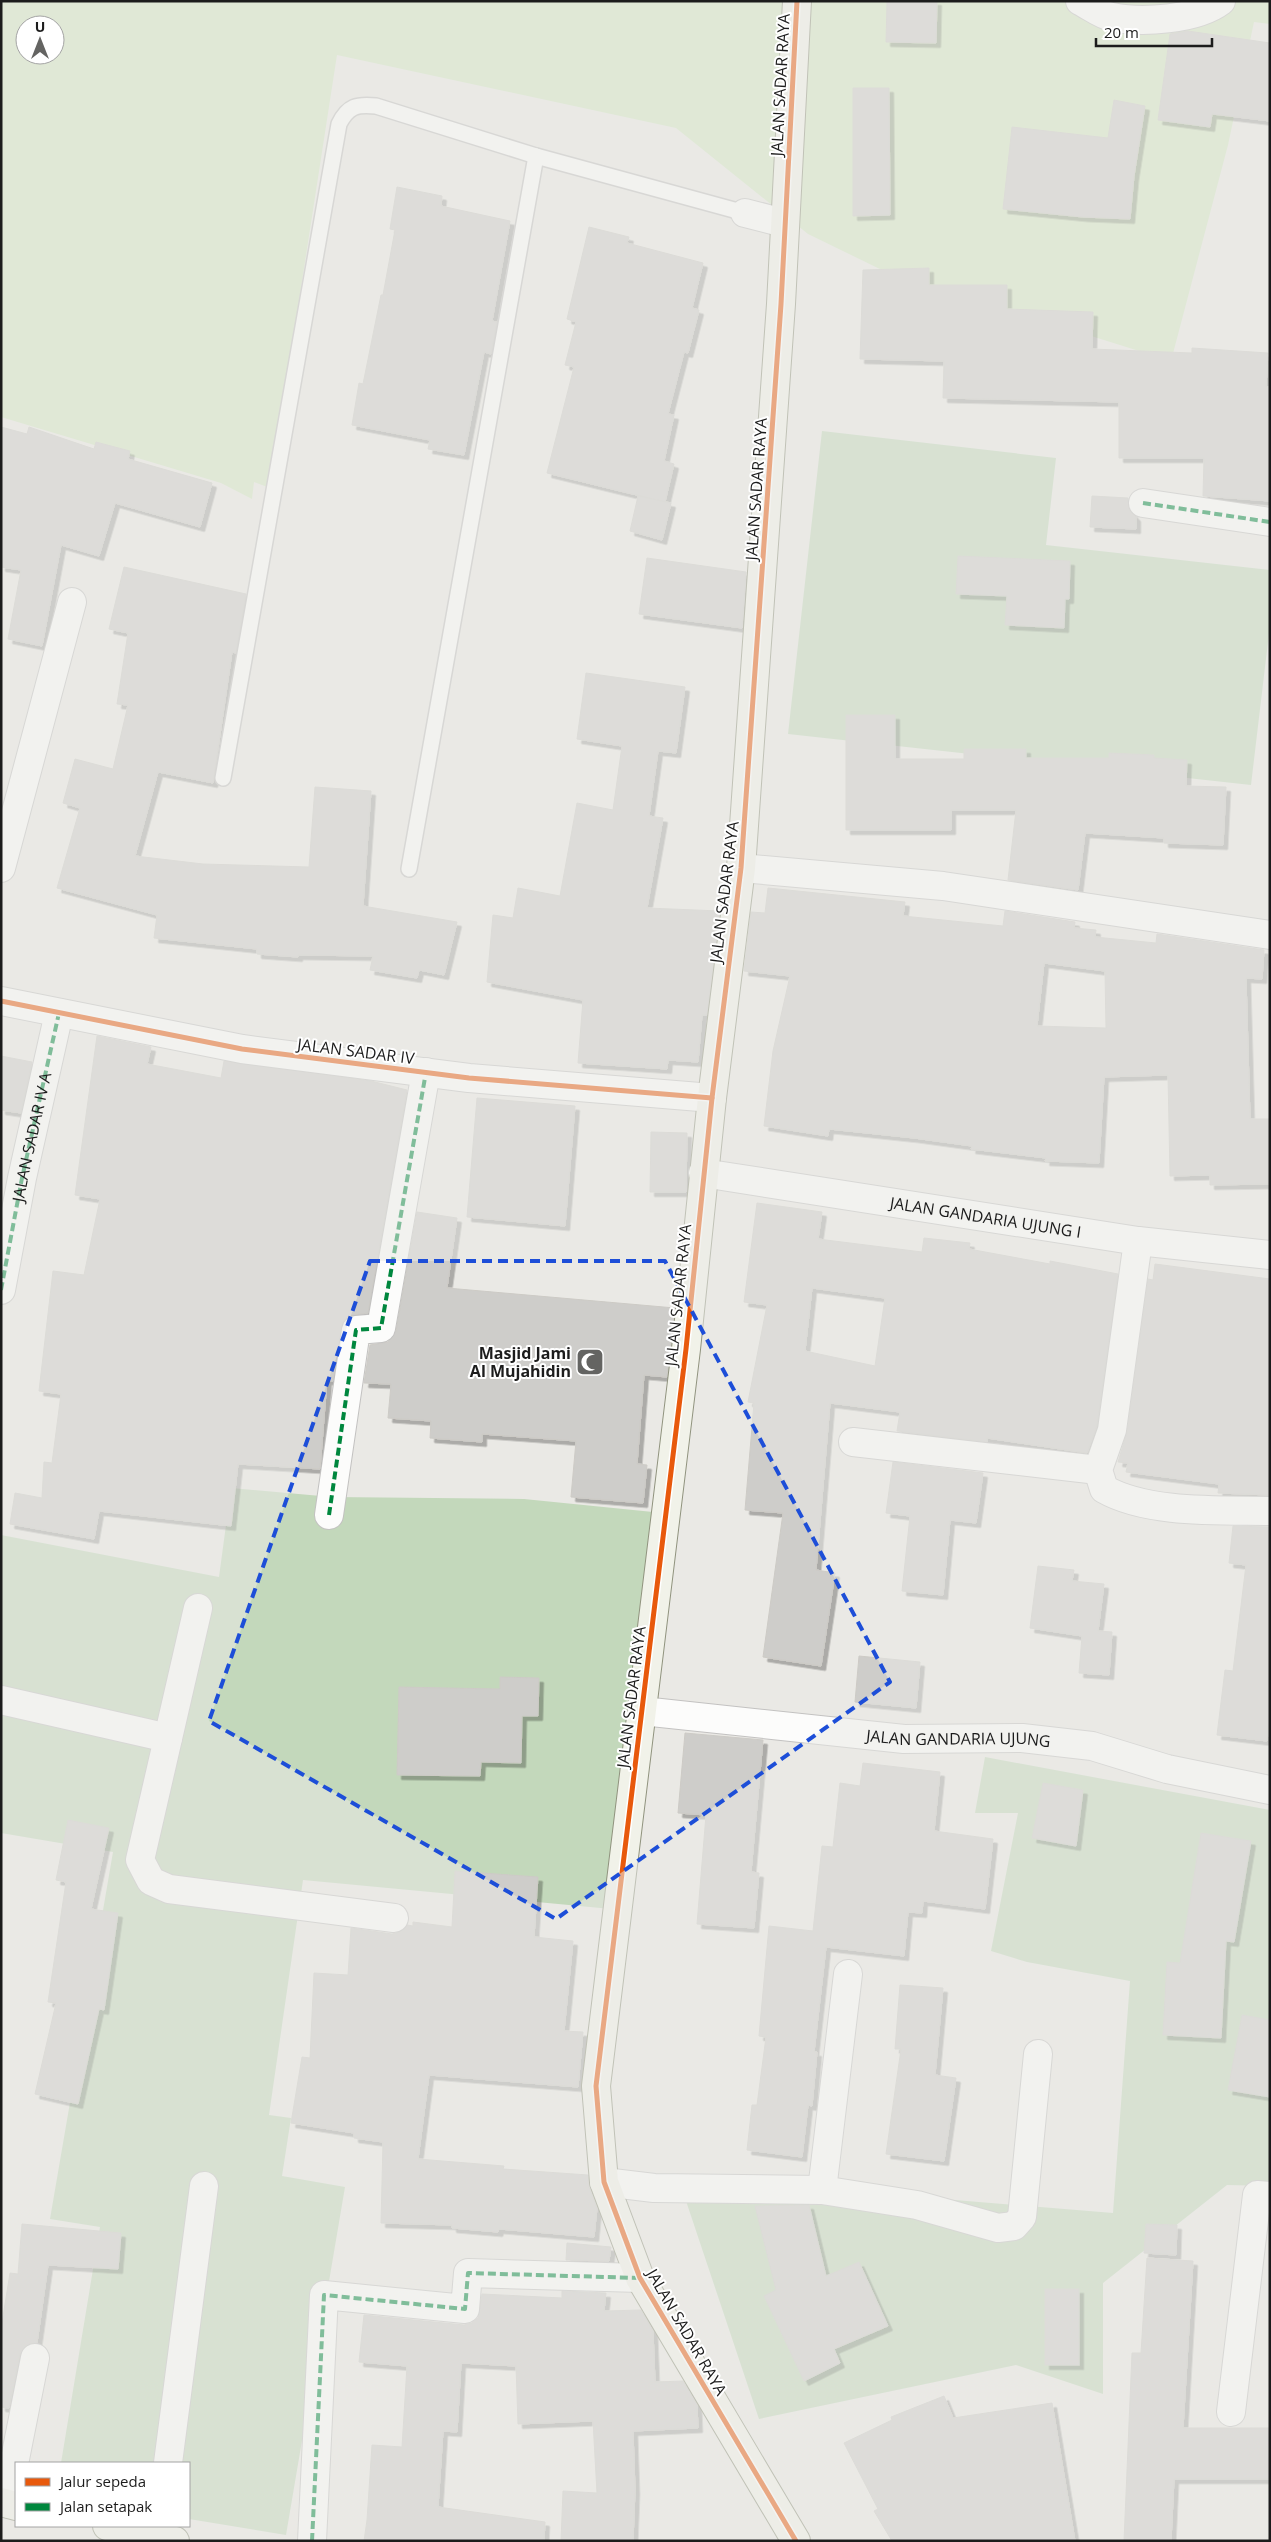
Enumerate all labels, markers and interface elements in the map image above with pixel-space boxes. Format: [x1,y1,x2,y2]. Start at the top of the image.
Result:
street label: JALAN SADAR RAYA [765,12,795,159]
north arrow [15,15,65,65]
scale bar [1096,15,1212,47]
text: U [35,17,45,36]
text: 20 m [1104,22,1139,42]
street label: JALAN SADAR RAYA [740,416,772,563]
street label: JALAN SADAR RAYA [704,819,744,966]
street label: JALAN SADAR IV [294,1033,416,1069]
street label: JALAN SADAR IV A [6,1069,57,1206]
street label: JALAN GANDARIA UJUNG I [886,1191,1083,1243]
street label: JALAN SADAR RAYA [659,1222,696,1369]
place label: Masjid Jami Al Mujahidin [470,1342,571,1382]
mosque icon: Masjid Jami Al Mujahidin [575,1347,605,1377]
street label: JALAN SADAR RAYA [611,1624,651,1771]
street label: JALAN GANDARIA UJUNG [863,1724,1052,1752]
street label: JALAN SADAR RAYA [641,2263,733,2400]
legend [15,2462,190,2527]
text: Jalur sepeda [58,2471,146,2491]
text: Jalan setapak [58,2496,152,2516]

